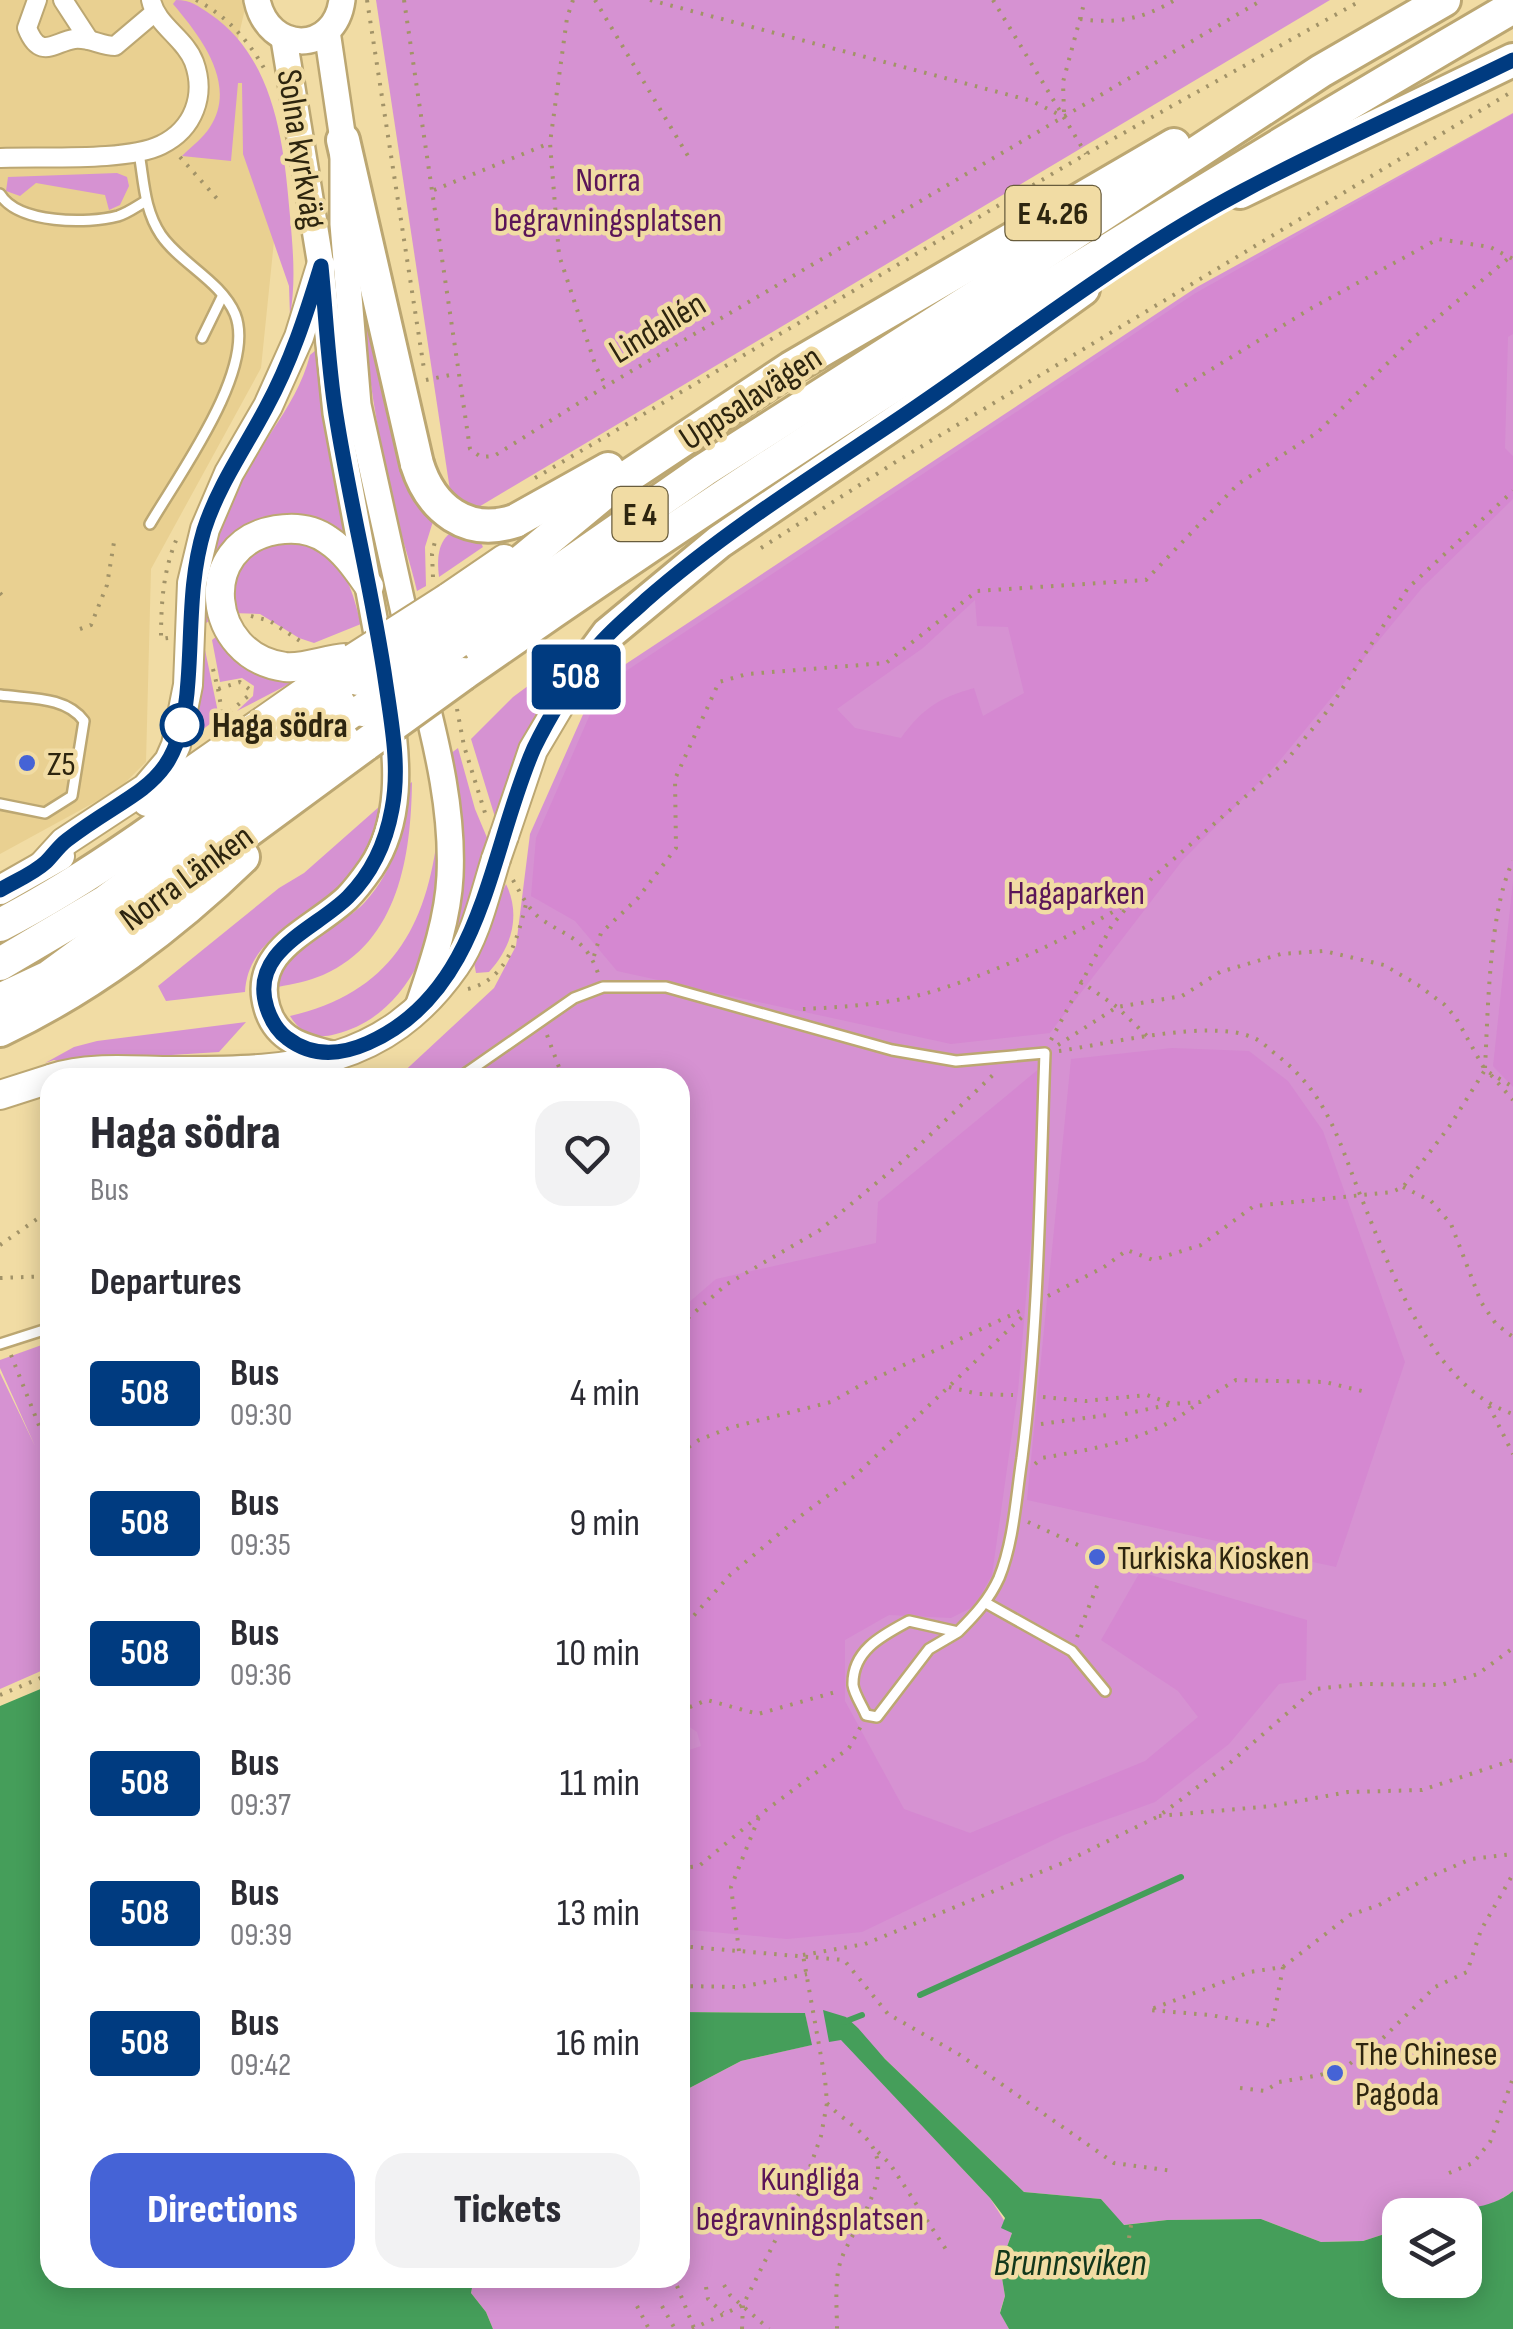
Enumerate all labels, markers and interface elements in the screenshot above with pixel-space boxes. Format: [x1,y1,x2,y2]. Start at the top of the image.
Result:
street label: Solna kyrkväg [267,66,334,232]
park label: Norra begravningsplatsen [494,159,722,242]
road number: E 4.26 [1006,186,1100,240]
street label: Lindallén [602,283,714,374]
street label: Uppsalavägen [671,336,830,460]
road number: E 4 [612,487,668,541]
line badge: 508 [518,644,634,710]
text: 508 [552,656,600,699]
marker: Haga södra [161,704,203,746]
place label: Haga södra [212,705,348,748]
place label: Z5 [47,743,76,786]
marker: Z5 [16,752,38,774]
street label: Norra Länken [112,815,262,941]
park label: Hagaparken [1007,872,1145,915]
button: heart [535,1101,640,1206]
text: Haga södra [90,1105,281,1162]
text: Bus [90,1171,129,1210]
text: Departures [90,1260,242,1305]
text: Bus [230,1351,279,1396]
text: 4 min [570,1371,640,1416]
text: 508 [121,1372,169,1415]
text: 09:30 [230,1396,292,1435]
text: Bus [230,1481,279,1526]
text: 9 min [569,1501,640,1546]
text: 508 [121,1502,169,1545]
text: 09:35 [230,1526,291,1565]
place label: Turkiska Kiosken [1117,1537,1310,1580]
marker: Turkiska Kiosken [1086,1546,1108,1568]
text: Bus [230,1611,279,1656]
text: 10 min [556,1631,640,1676]
text: 508 [121,1632,169,1675]
text: 09:36 [230,1656,292,1695]
text: Bus [230,1741,279,1786]
text: 11 min [560,1761,640,1806]
text: 508 [121,1762,169,1805]
text: 09:37 [230,1786,291,1825]
text: Bus [230,1871,279,1916]
text: 13 min [557,1891,640,1936]
text: 508 [121,1892,169,1935]
text: 09:39 [230,1916,292,1955]
text: Bus [230,2001,279,2046]
text: 16 min [556,2021,640,2066]
text: 508 [121,2022,169,2065]
place label: The Chinese Pagoda [1355,2033,1498,2116]
text: 09:42 [230,2046,291,2085]
marker: The Chinese Pagoda [1324,2062,1346,2084]
button: Directions [90,2153,355,2268]
button: Tickets [375,2153,640,2268]
park label: Kungliga begravningsplatsen [696,2158,924,2241]
map controls [1382,2198,1482,2298]
button: layers [1382,2198,1482,2298]
water label: Brunnsviken [994,2241,1146,2286]

